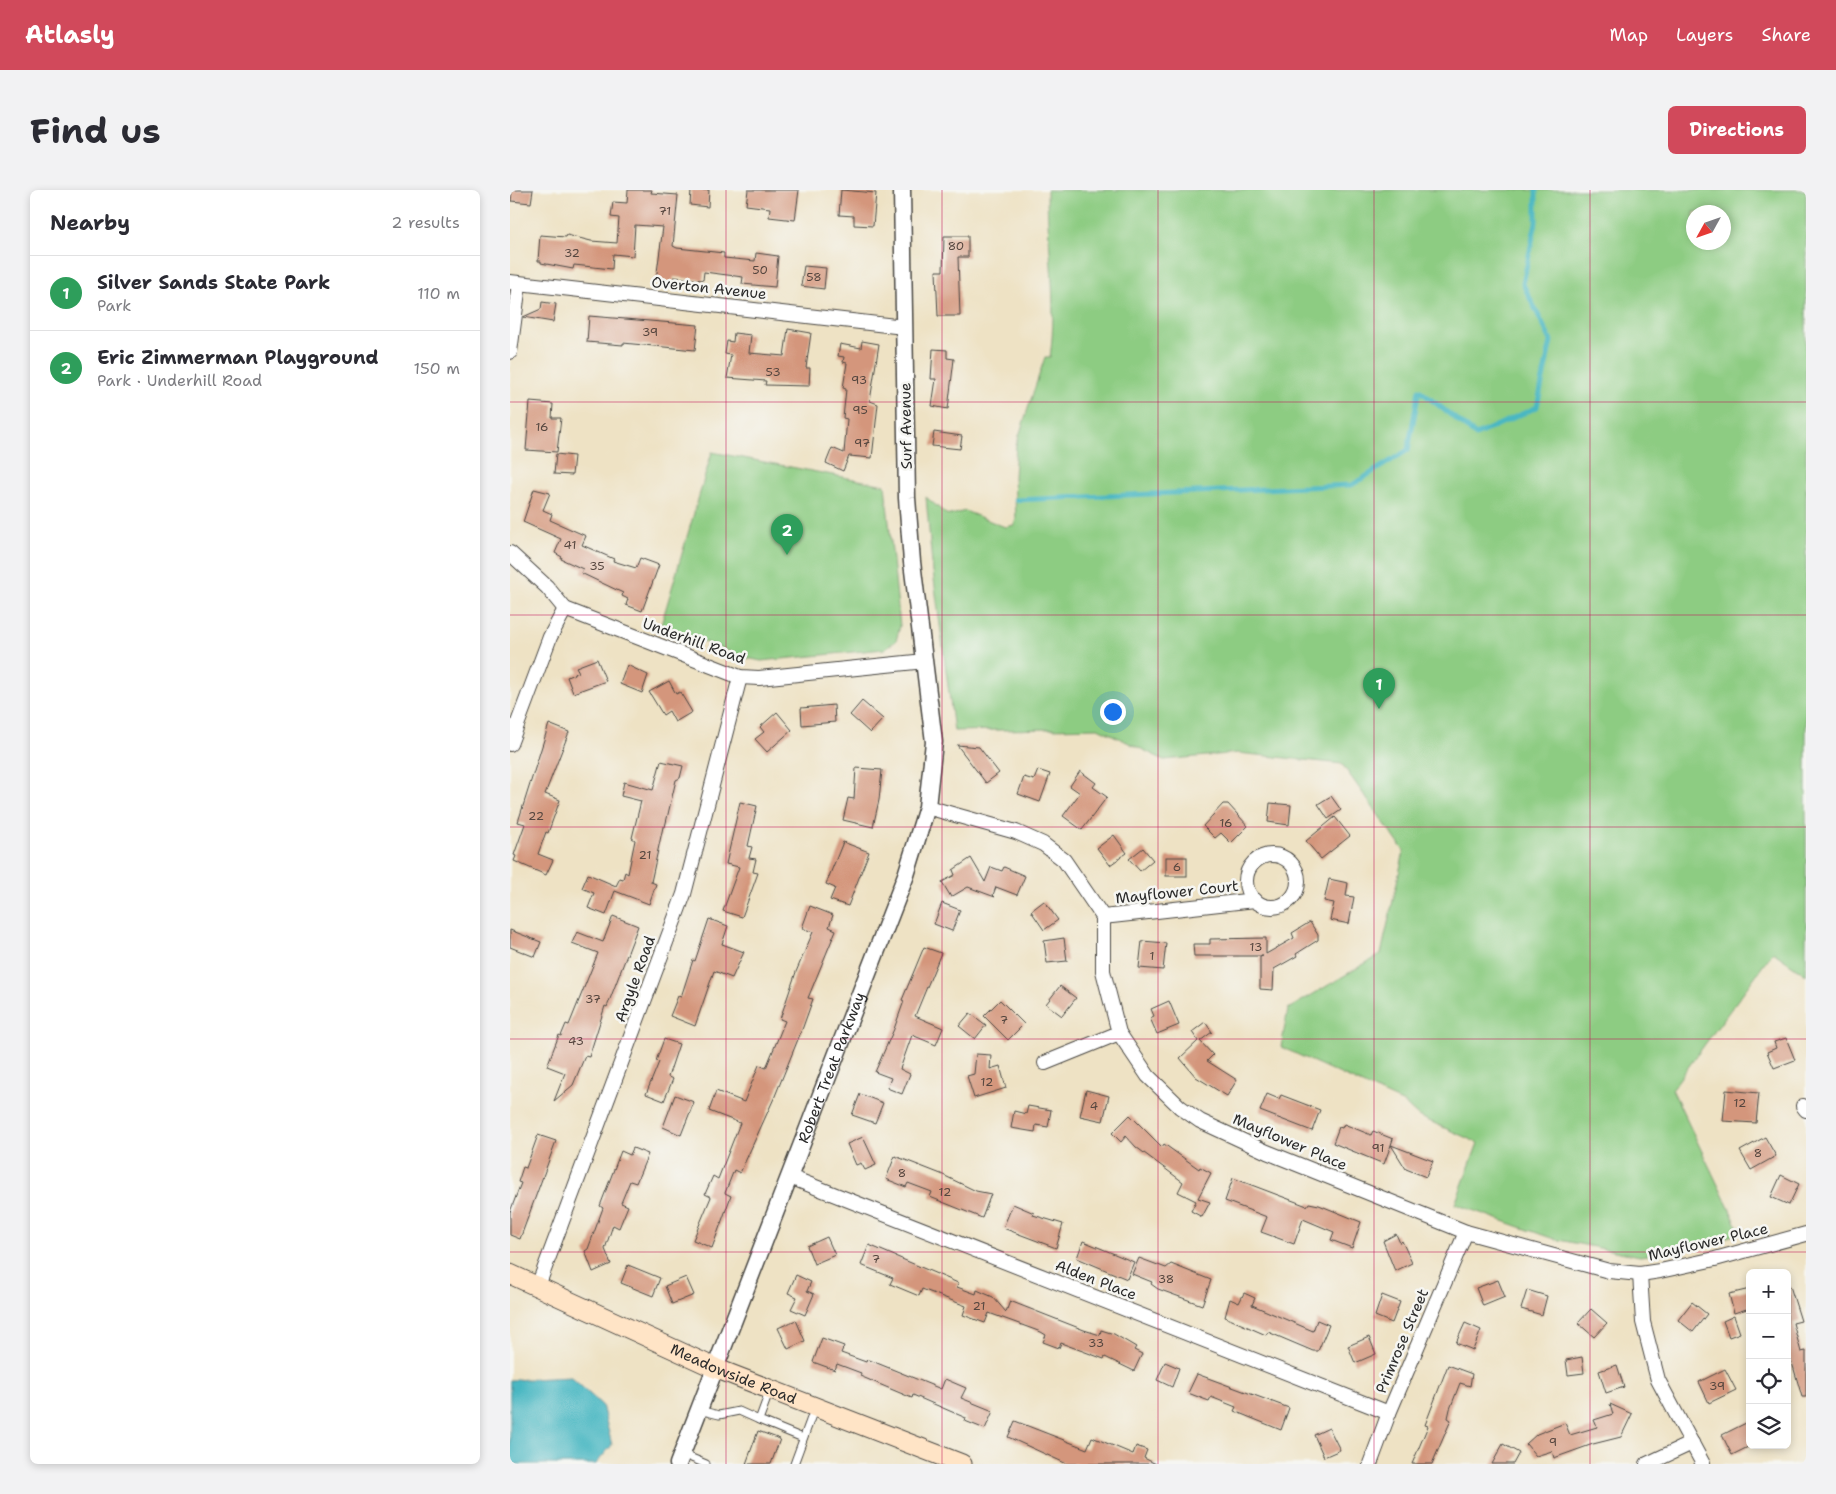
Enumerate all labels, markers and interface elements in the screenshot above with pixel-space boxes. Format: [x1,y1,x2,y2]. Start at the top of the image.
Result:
text: Atlasly [25,19,115,51]
text: Map [1610,23,1648,47]
text: Layers [1676,23,1733,47]
text: Share [1761,23,1811,47]
button: Directions [1668,106,1806,154]
text: Find us [30,107,161,154]
house number: 71 [659,203,671,219]
north arrow [1686,205,1731,250]
text: Nearby [50,209,130,237]
text: 2 results [391,212,460,233]
house number: 80 [948,238,964,254]
house number: 32 [564,245,580,261]
house number: 50 [752,262,768,278]
house number: 58 [806,269,822,285]
text: Silver Sands State Park [97,270,330,295]
street label: Overton Avenue [650,272,768,304]
text: 1 [62,283,70,304]
text: 110 m [417,283,460,304]
text: Park [97,295,131,316]
house number: 39 [642,324,658,340]
text: Eric Zimmerman Playground [97,345,379,370]
text: 2 [60,358,72,379]
text: 150 m [413,358,460,379]
house number: 53 [765,364,781,380]
text: Park · Underhill Road [97,370,262,391]
house number: 93 [851,372,867,388]
street label: Surf Avenue [895,382,917,470]
house number: 95 [852,402,868,418]
house number: 16 [535,419,549,435]
house number: 97 [854,435,870,451]
pin: 2 [771,514,803,555]
house number: 41 [564,537,576,553]
house number: 35 [589,558,605,574]
street label: Underhill Road [640,613,749,669]
pin: 1 [1363,668,1395,709]
your location [1100,699,1126,725]
house number: 22 [528,808,544,824]
house number: 16 [1219,815,1233,831]
house number: 21 [639,847,651,863]
house number: 6 [1173,859,1181,875]
street label: Mayflower Court [1114,876,1240,908]
street label: Argyle Road [610,933,660,1025]
house number: 13 [1250,939,1262,955]
house number: 1 [1149,948,1155,964]
street label: Robert Treat Parkway [793,989,870,1146]
house number: 37 [585,991,601,1007]
house number: 7 [1000,1012,1008,1028]
house number: 43 [568,1033,584,1049]
house number: 12 [981,1074,993,1090]
house number: 12 [1734,1095,1746,1111]
house number: 4 [1090,1098,1098,1114]
street label: Mayflower Place [1230,1109,1350,1175]
house number: 91 [1371,1140,1385,1156]
house number: 8 [1754,1145,1762,1161]
house number: 8 [898,1165,906,1181]
house number: 12 [939,1184,951,1200]
street label: Mayflower Place [1646,1219,1770,1265]
house number: 7 [872,1251,880,1267]
street label: Alden Place [1053,1255,1139,1305]
map controls [1746,1269,1791,1449]
button: + [1746,1269,1791,1314]
house number: 38 [1158,1271,1174,1287]
street label: Primrose Street [1371,1286,1433,1396]
house number: 21 [973,1298,985,1314]
button: − [1746,1314,1791,1359]
house number: 33 [1088,1335,1104,1351]
street label: Meadowside Road [667,1339,800,1409]
button: locate [1746,1359,1791,1404]
house number: 39 [1709,1378,1725,1394]
button: layers [1746,1404,1791,1449]
house number: 9 [1549,1434,1557,1450]

